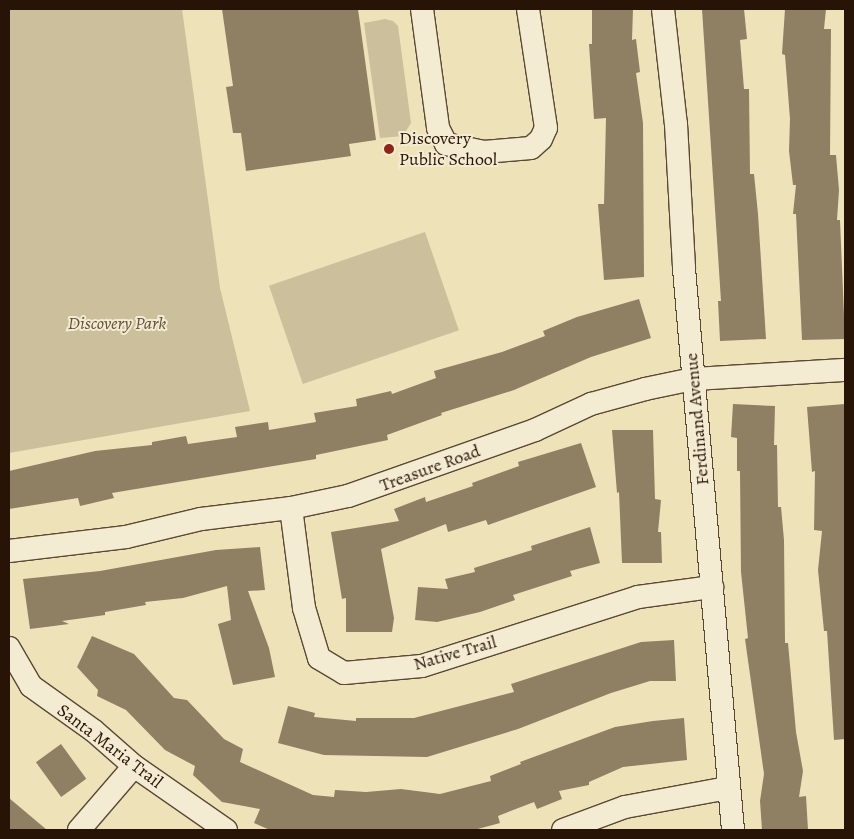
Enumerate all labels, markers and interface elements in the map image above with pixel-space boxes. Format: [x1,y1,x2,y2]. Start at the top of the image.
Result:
place label: Discovery Public School [399,128,497,170]
marker: Discovery Public School [383,143,395,155]
park label: Discovery Park [68,312,166,334]
street label: Ferdinand Avenue [680,352,714,486]
street label: Treasure Road [377,440,483,496]
street label: Native Trail [411,631,499,675]
street label: Santa Maria Trail [53,699,167,793]

